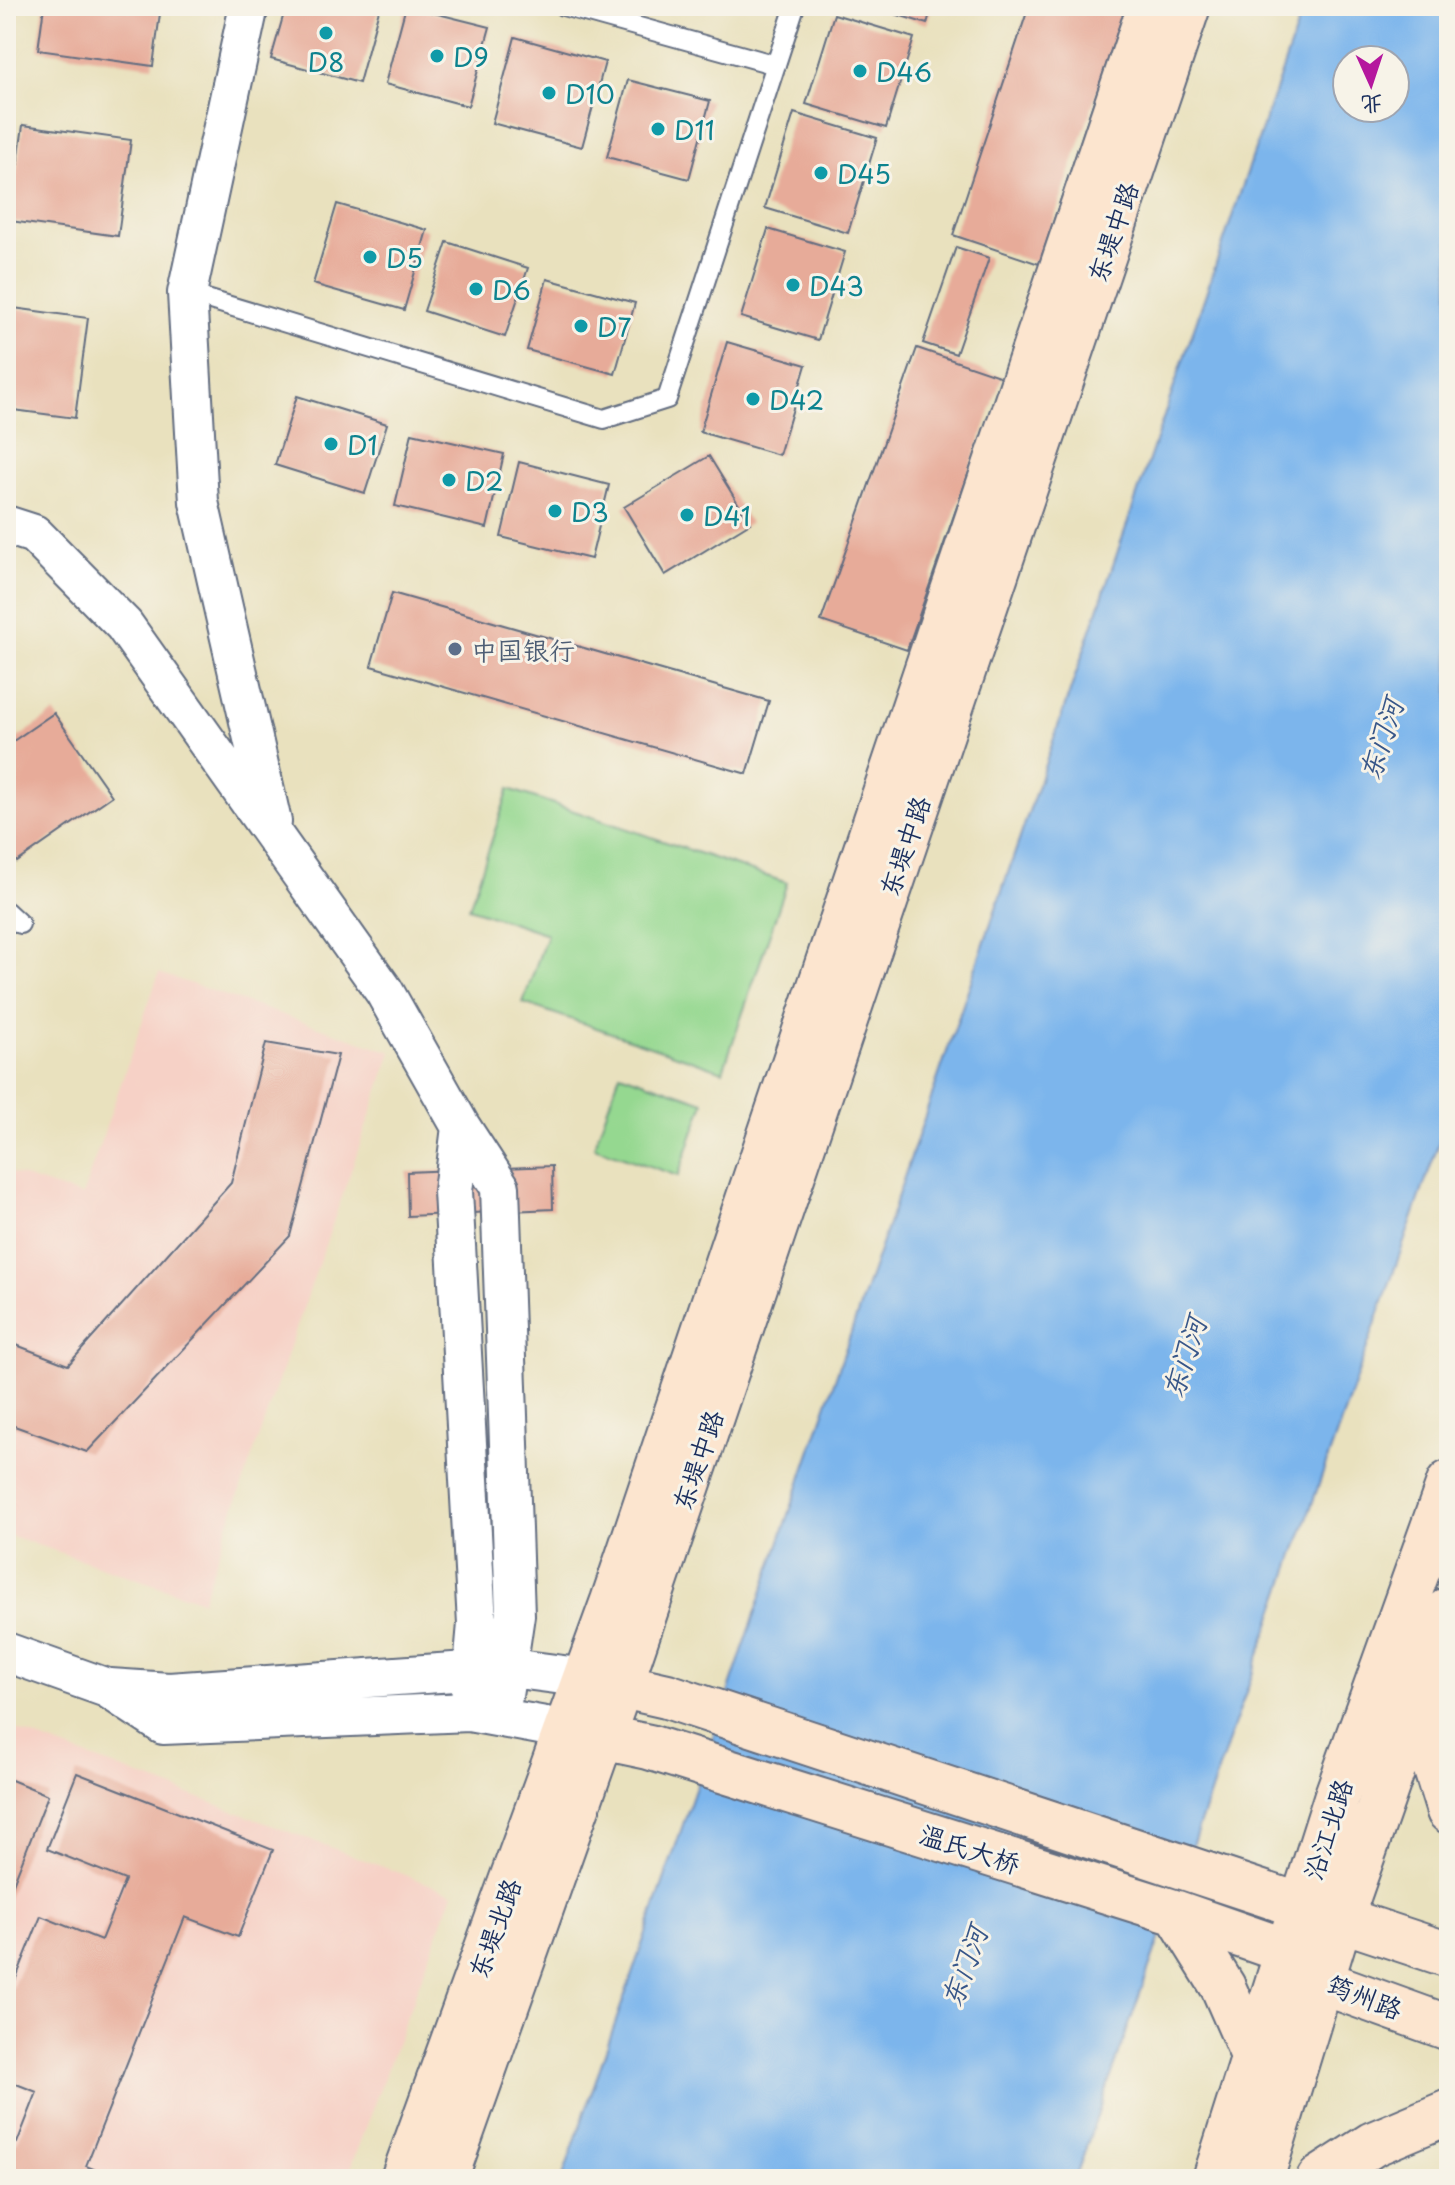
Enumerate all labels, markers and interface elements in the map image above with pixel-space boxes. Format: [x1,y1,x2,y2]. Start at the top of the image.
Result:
marker: D8 [317,24,335,42]
place label: D9 [453,37,489,76]
place label: D8 [308,42,344,81]
north arrow [1331,44,1411,124]
marker: D9 [428,47,446,65]
place label: D46 [876,52,932,91]
marker: D46 [851,62,869,80]
place label: D10 [565,74,615,113]
marker: D10 [540,84,558,102]
text: 北 [1360,88,1384,123]
place label: D11 [674,110,715,149]
marker: D11 [649,120,667,138]
place label: D45 [837,154,891,193]
marker: D45 [812,164,830,182]
street label: 东堤中路 [1077,176,1147,288]
place label: D5 [386,238,423,277]
marker: D5 [361,248,379,266]
place label: D43 [809,266,864,305]
place label: D6 [492,270,531,309]
marker: D43 [784,276,802,294]
marker: D6 [467,280,485,298]
place label: D7 [597,307,632,346]
marker: D7 [572,317,590,335]
place label: D42 [769,380,824,419]
marker: D42 [744,390,762,408]
place label: D1 [347,425,378,464]
marker: D1 [322,435,340,453]
place label: D2 [465,461,503,500]
marker: D2 [440,471,458,489]
place label: D3 [571,492,609,531]
place label: D41 [703,496,751,535]
marker: D3 [546,502,564,520]
marker: D41 [678,506,696,524]
place label: 中国银行 [471,630,575,669]
marker: 中国银行 [446,640,464,658]
water label: 东门河 [1347,689,1415,786]
street label: 东堤中路 [869,790,939,902]
water label: 东门河 [1150,1307,1218,1404]
street label: 东堤中路 [662,1404,732,1516]
street label: 沿江北路 [1292,1774,1362,1884]
street label: 温氏大桥 [915,1813,1025,1883]
street label: 东堤北路 [458,1872,530,1984]
water label: 东门河 [928,1915,999,2013]
street label: 筠州路 [1322,1964,1408,2028]

